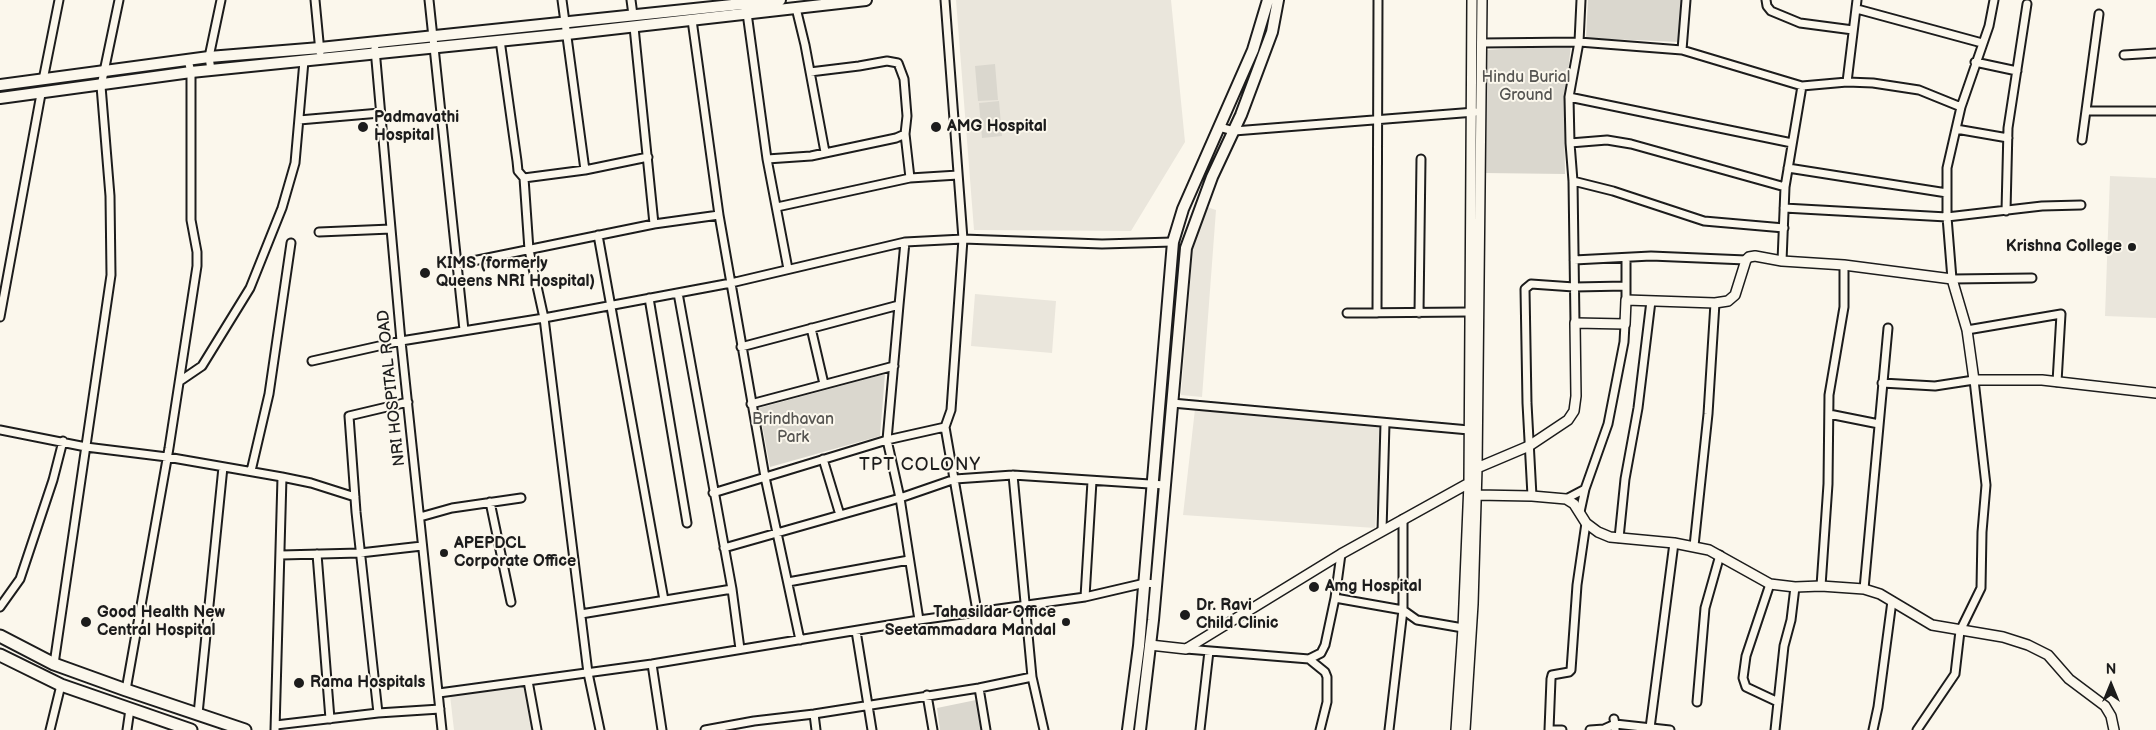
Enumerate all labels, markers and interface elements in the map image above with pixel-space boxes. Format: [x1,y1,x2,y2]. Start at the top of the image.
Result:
park label: Hindu Burial Ground [1482,68,1570,106]
place label: Padmavathi Hospital [374,108,459,146]
place label: AMG Hospital [947,117,1047,137]
marker: Padmavathi Hospital [356,120,370,134]
marker: AMG Hospital [929,120,943,134]
place label: Krishna College [2006,237,2122,257]
marker: Krishna College [2126,241,2138,253]
place label: KIMS (formerly Queens NRI Hospital) [436,254,595,292]
marker: KIMS (formerly Queens NRI Hospital) [418,266,432,280]
street label: NRI HOSPITAL ROAD [374,309,410,467]
park label: Brindhavan Park [752,410,834,448]
district label: TPT COLONY [858,454,982,476]
place label: APEPDCL Corporate Office [454,534,576,572]
marker: APEPDCL Corporate Office [438,547,450,559]
place label: Amg Hospital [1325,577,1422,597]
marker: Amg Hospital [1307,580,1321,594]
place label: Dr. Ravi Child Clinic [1196,596,1279,634]
place label: Good Health New Central Hospital [97,603,225,641]
place label: Tahasildar Office Seetammadara Mandal [885,603,1056,641]
marker: Dr. Ravi Child Clinic [1178,608,1192,622]
marker: Good Health New Central Hospital [79,615,93,629]
marker: Tahasildar Office Seetammadara Mandal [1060,616,1072,628]
north arrow [2086,660,2136,710]
text: N [2106,661,2116,678]
place label: Rama Hospitals [310,673,425,693]
marker: Rama Hospitals [292,676,306,690]

